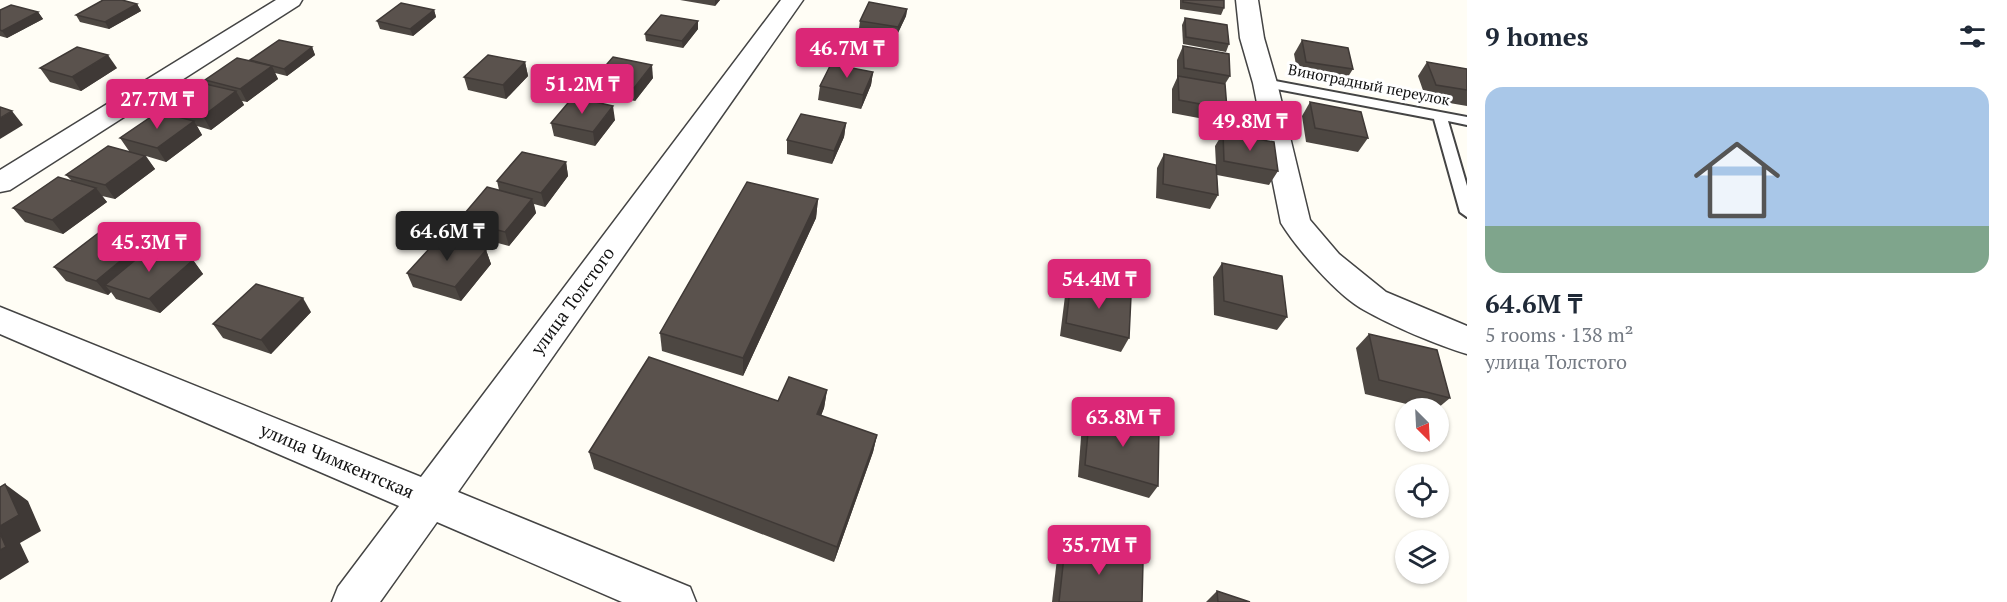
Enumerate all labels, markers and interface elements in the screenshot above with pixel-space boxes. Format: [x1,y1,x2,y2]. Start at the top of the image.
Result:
text: 9 homes [1485,19,1589,53]
icon: filters [1956,20,1989,53]
pin: 46.7M ₸ [792,28,902,79]
text: 46.7M ₸ [810,34,884,61]
street label: Виноградный переулок [1287,59,1453,110]
pin: 51.2M ₸ [527,64,637,115]
text: 51.2M ₸ [545,70,619,97]
pin: 27.7M ₸ [102,79,212,130]
text: 27.7M ₸ [120,85,194,112]
pin: 49.8M ₸ [1195,101,1305,152]
text: 49.8M ₸ [1213,107,1287,134]
icon: home [1683,126,1791,234]
pin: 64.6M ₸ [392,211,502,262]
text: 64.6M ₸ [410,217,484,244]
pin: 45.3M ₸ [94,222,204,273]
text: 45.3M ₸ [112,228,186,255]
street label: улица Толстого [524,242,620,360]
pin: 54.4M ₸ [1044,259,1154,310]
text: 54.4M ₸ [1062,265,1136,292]
text: 64.6M ₸ [1485,286,1582,320]
text: 5 rooms · 138 m² [1485,321,1633,348]
text: улица Толстого [1485,348,1627,375]
pin: 63.8M ₸ [1068,397,1178,448]
north arrow [1395,398,1449,452]
map controls [1395,398,1449,584]
text: 63.8M ₸ [1086,403,1160,430]
street label: улица Чимкентская [256,416,418,503]
button: locate [1395,464,1449,518]
pin: 35.7M ₸ [1044,525,1154,576]
button: layers [1395,530,1449,584]
text: 35.7M ₸ [1062,531,1136,558]

